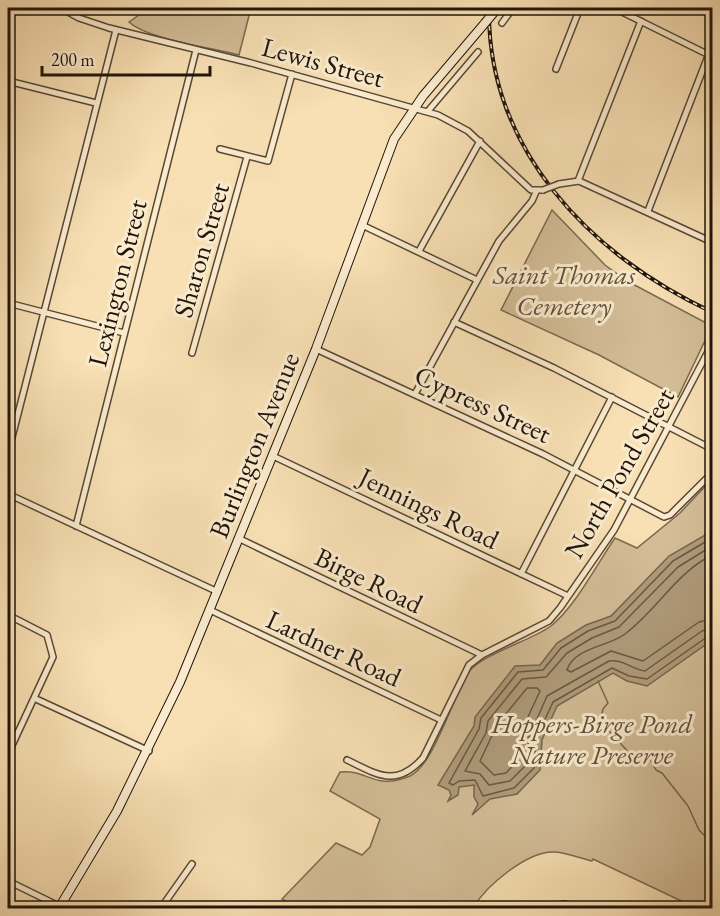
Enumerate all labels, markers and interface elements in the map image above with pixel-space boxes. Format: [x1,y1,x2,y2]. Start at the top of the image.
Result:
street label: Lewis Street [258,29,388,95]
scale bar [42,39,210,77]
text: 200 m [51,48,95,71]
street label: Sharon Street [165,178,237,321]
street label: Lexington Street [79,195,155,370]
park label: Saint Thomas Cemetery [492,257,636,323]
street label: Burlington Avenue [201,347,307,543]
street label: Cypress Street [409,357,557,451]
street label: North Pond Street [556,381,682,565]
street label: Jennings Road [351,458,505,557]
street label: Birge Road [309,539,429,621]
street label: Lardner Road [261,602,407,695]
park label: Hoppers-Birge Pond Nature Preserve [490,706,694,772]

